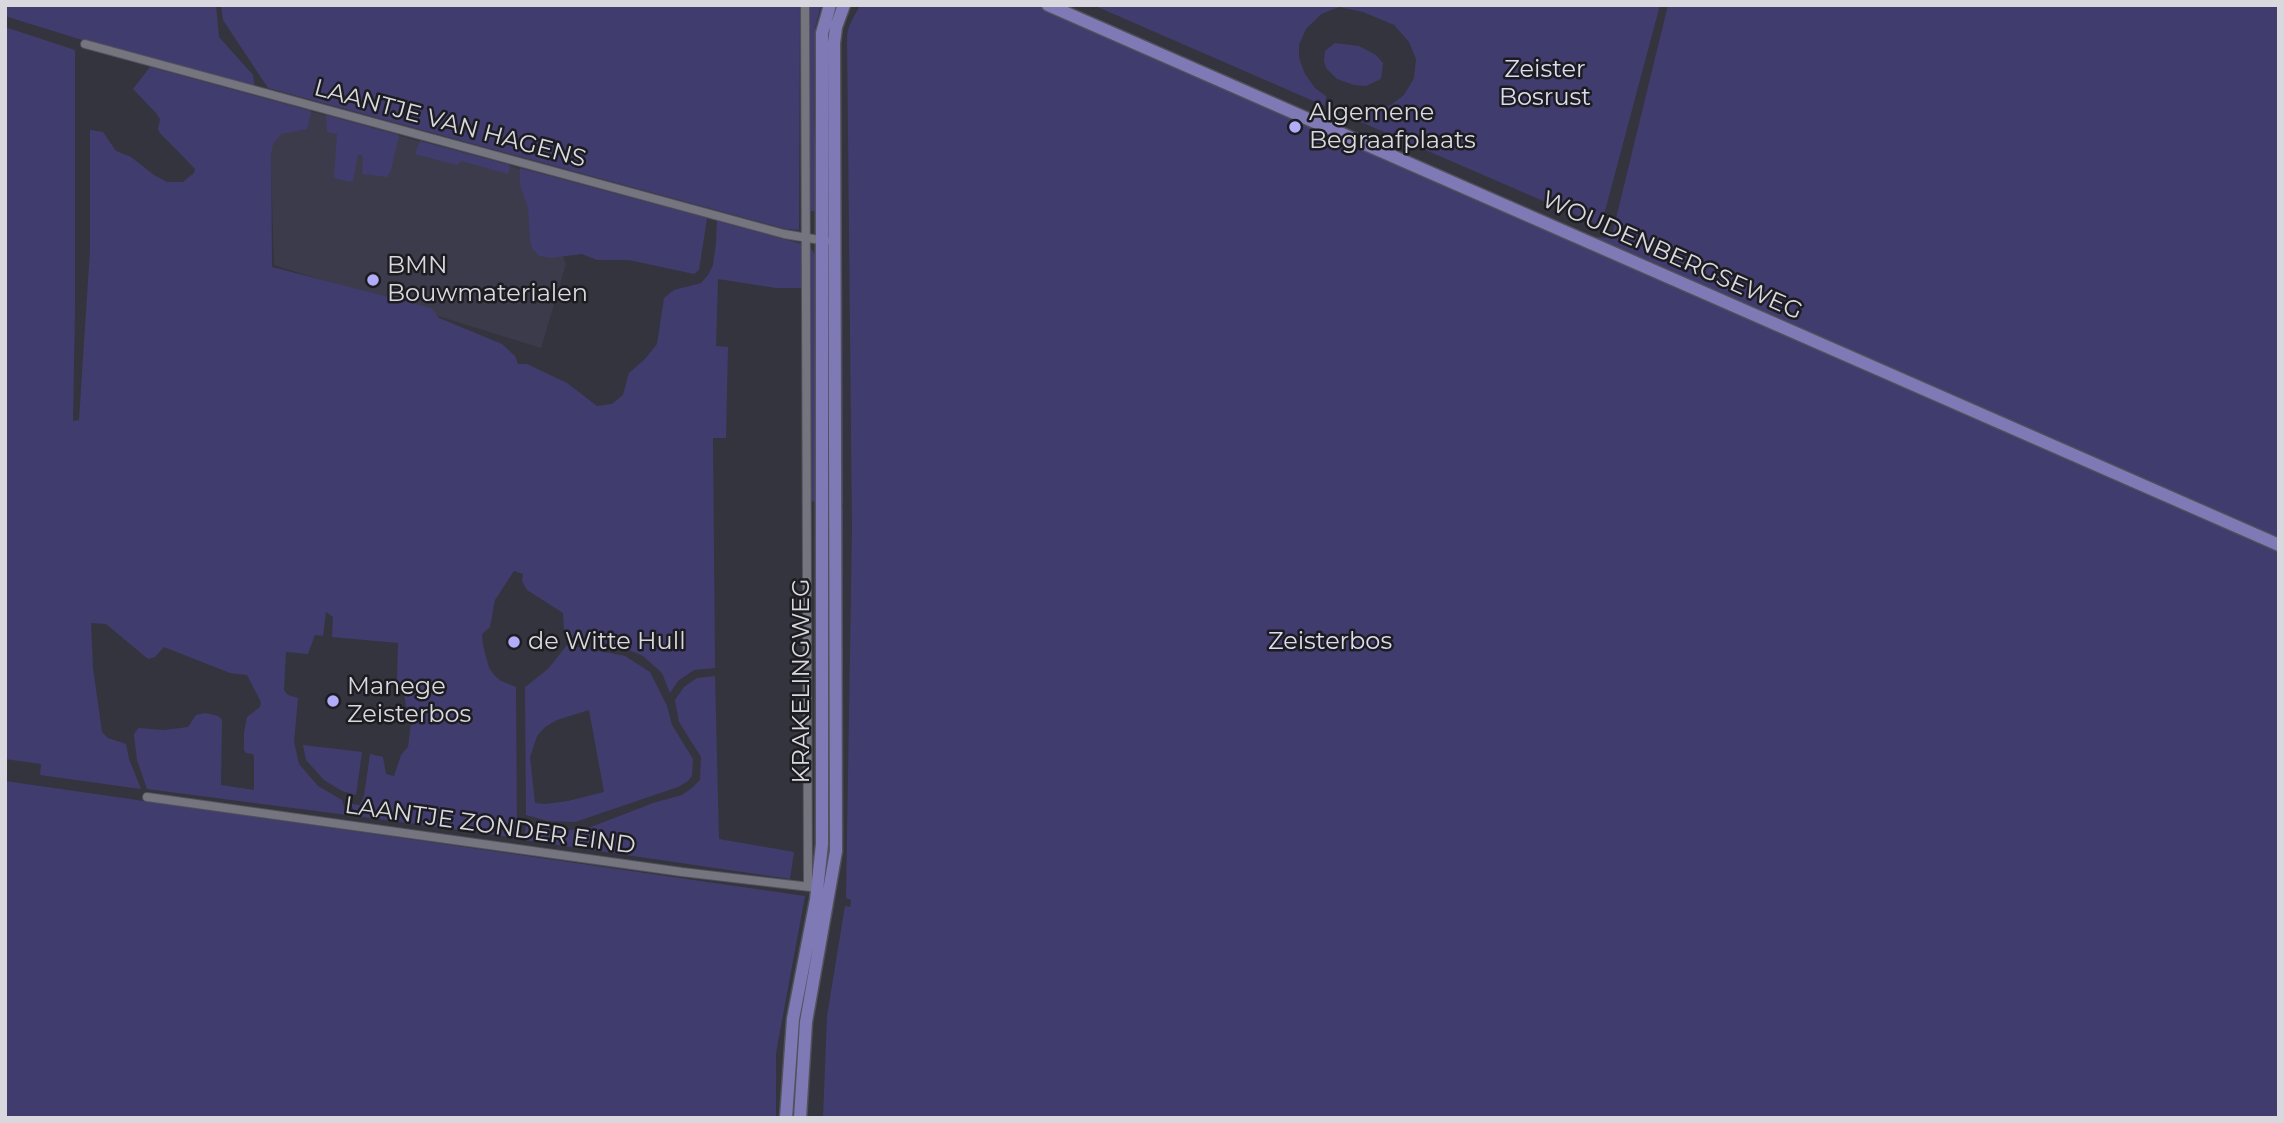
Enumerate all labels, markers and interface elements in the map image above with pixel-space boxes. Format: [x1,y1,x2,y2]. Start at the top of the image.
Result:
park label: Zeister Bosrust [1499,56,1591,112]
street label: LAANTJE VAN HAGENS [311,74,589,174]
place label: Algemene Begraafplaats [1309,99,1476,155]
marker: Algemene Begraafplaats [1287,119,1303,135]
street label: WOUDENBERGSEWEG [1537,185,1807,327]
place label: BMN Bouwmaterialen [387,252,588,308]
marker: BMN Bouwmaterialen [365,272,381,288]
street label: KRAKELINGWEG [788,578,816,784]
place label: de Witte Hull [528,628,686,656]
park label: Zeisterbos [1268,628,1392,656]
marker: de Witte Hull [506,634,522,650]
place label: Manege Zeisterbos [347,673,471,729]
marker: Manege Zeisterbos [325,693,341,709]
street label: LAANTJE ZONDER EIND [343,791,637,861]

